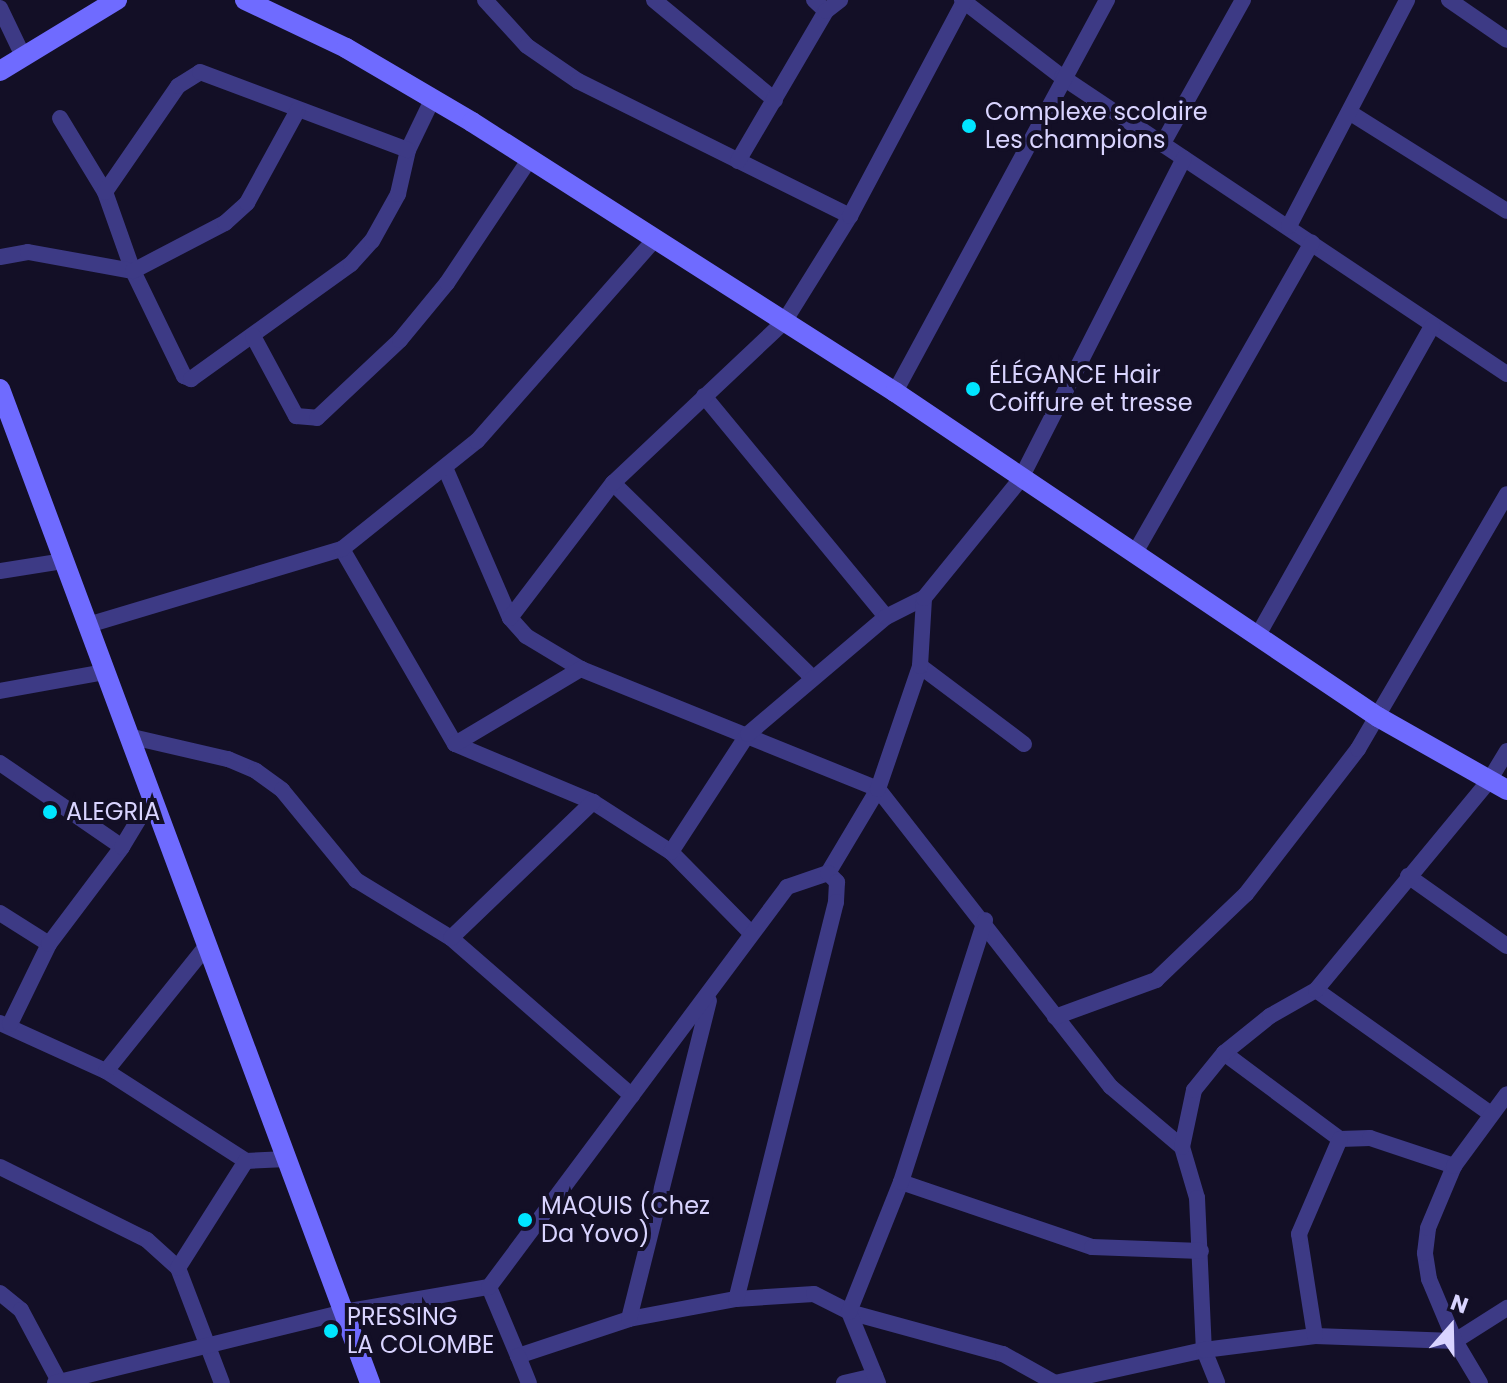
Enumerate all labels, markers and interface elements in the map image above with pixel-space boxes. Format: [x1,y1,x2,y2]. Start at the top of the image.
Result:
place label: Complexe scolaire Les champions [985,98,1208,154]
marker: Complexe scolaire Les champions [960,117,978,135]
place label: ÉLÉGANCE Hair Coiffure et tresse [989,361,1193,417]
marker: ÉLÉGANCE Hair Coiffure et tresse [964,380,982,398]
place label: ALEGRIA [66,798,160,826]
marker: ALEGRIA [41,803,59,821]
place label: MAQUIS (Chez Da Yovo) [541,1192,710,1248]
marker: MAQUIS (Chez Da Yovo) [516,1211,534,1229]
north arrow [1411,1287,1491,1367]
text: N [1446,1287,1472,1321]
place label: PRESSING LA COLOMBE [347,1303,494,1359]
marker: PRESSING LA COLOMBE [322,1322,340,1340]

